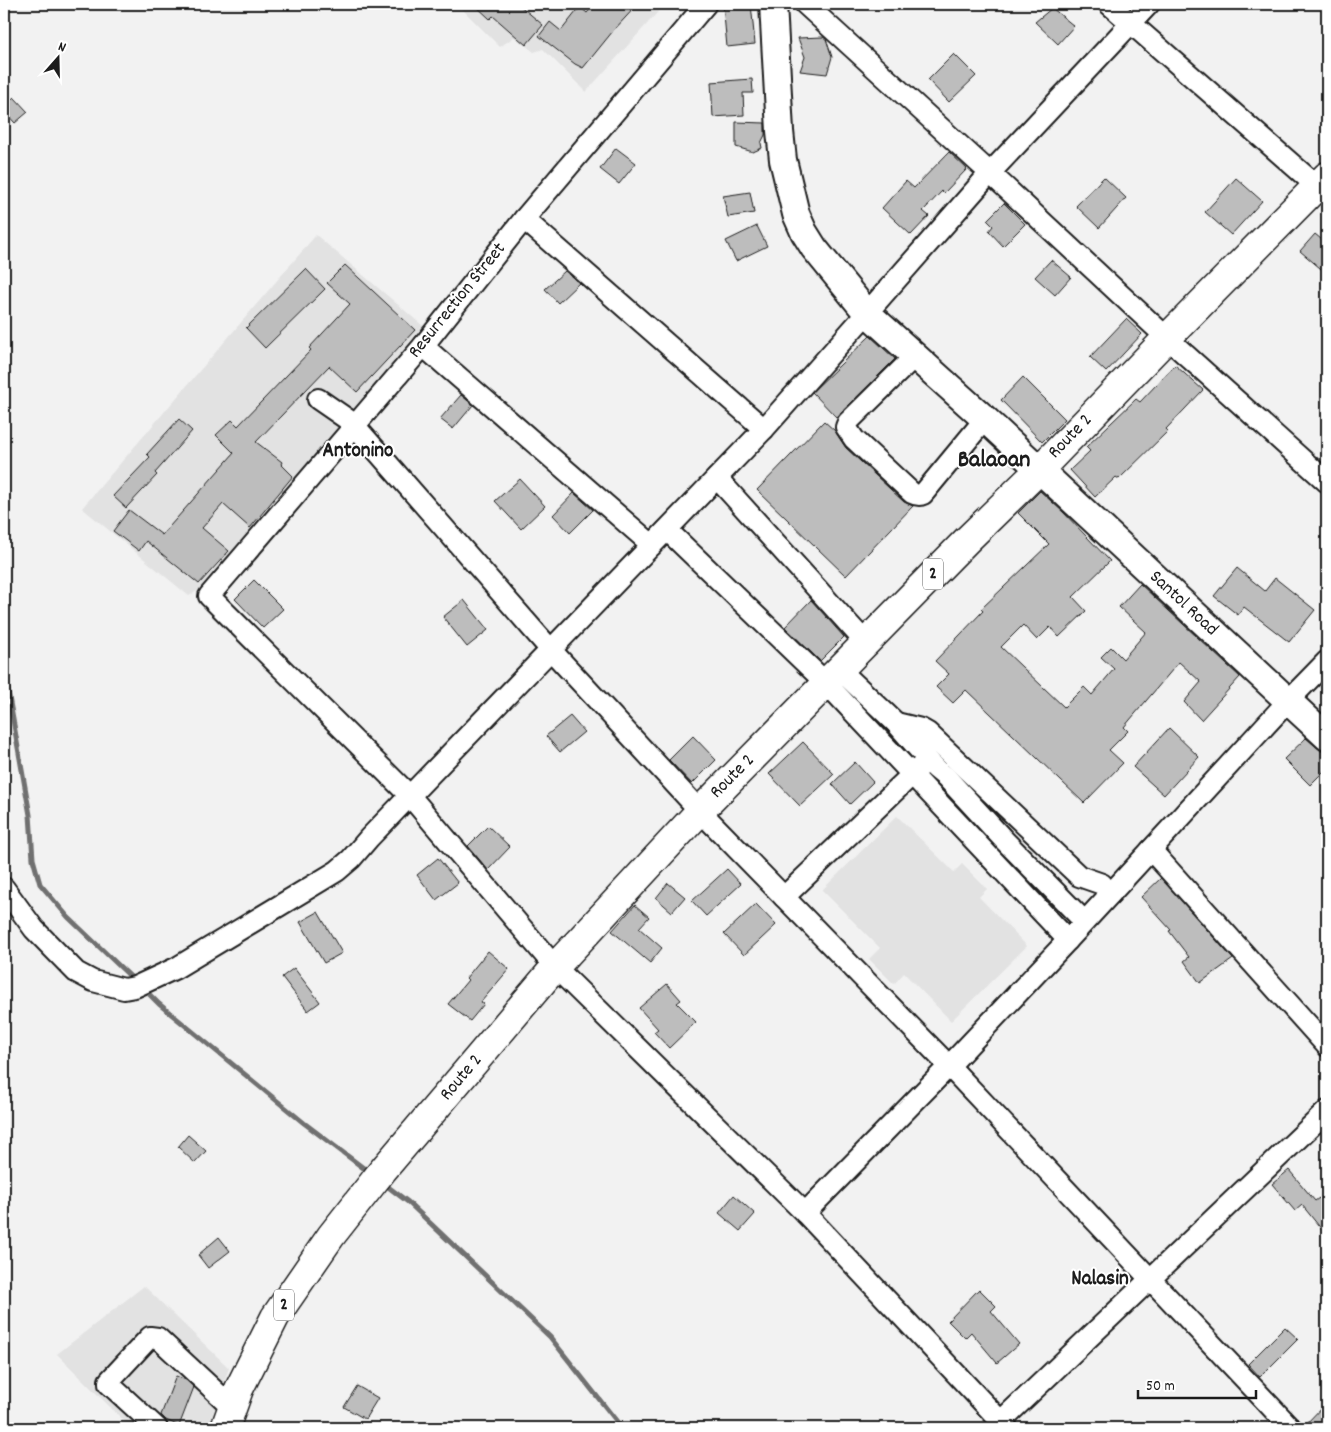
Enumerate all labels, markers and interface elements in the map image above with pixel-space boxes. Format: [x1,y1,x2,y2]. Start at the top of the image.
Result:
north arrow [32,32,82,82]
text: N [55,37,69,58]
street label: Resurrection Street [403,237,513,365]
street label: Route 2 [1043,408,1099,466]
district label: Antonino [323,437,393,467]
district label: Balaoan [958,444,1030,478]
road number: 2 [923,558,943,590]
street label: Santol Road [1142,565,1224,643]
street label: Route 2 [704,748,762,806]
street label: Route 2 [434,1049,490,1107]
district label: Nalasin [1071,1265,1129,1295]
road number: 2 [274,1290,294,1320]
scale bar [1138,1367,1256,1399]
text: 50 m [1146,1376,1175,1398]

